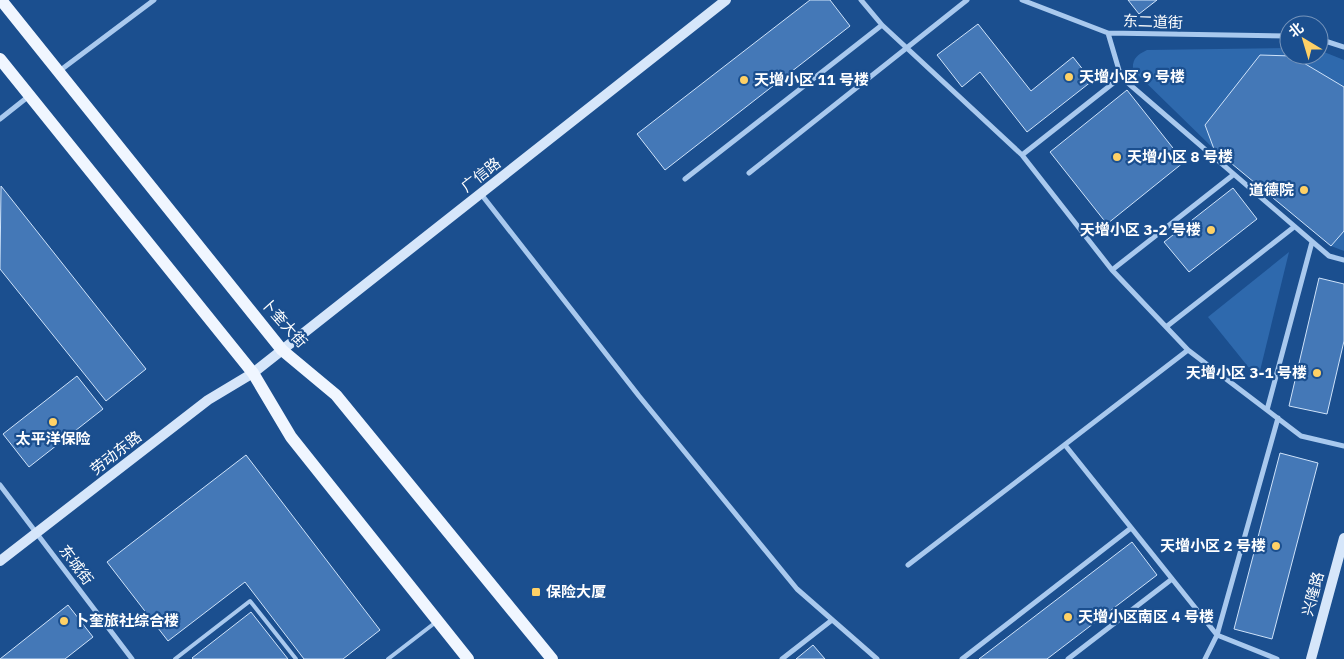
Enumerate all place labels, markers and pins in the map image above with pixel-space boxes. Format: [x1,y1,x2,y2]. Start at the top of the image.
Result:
place label: 天增小区 9 号楼 [1079,67,1185,86]
place label: 天增小区 11 号楼 [754,70,869,89]
marker: 天增小区 9 号楼 [1063,71,1075,83]
marker: 天增小区 11 号楼 [738,74,750,86]
place label: 天增小区 8 号楼 [1127,147,1233,166]
marker: 天增小区 8 号楼 [1111,151,1123,163]
place label: 道德院 [1249,180,1294,199]
marker: 道德院 [1298,184,1310,196]
place label: 天增小区 3-2 号楼 [1080,220,1201,239]
marker: 天增小区 3-2 号楼 [1205,224,1217,236]
place label: 天增小区 3-1 号楼 [1186,363,1307,382]
marker: 天增小区 3-1 号楼 [1311,367,1323,379]
marker: 太平洋保险 [47,416,59,428]
place label: 太平洋保险 [15,429,91,448]
place label: 天增小区 2 号楼 [1160,536,1266,555]
marker: 天增小区 2 号楼 [1270,540,1282,552]
place label: 保险大厦 [546,582,606,601]
marker: 保险大厦 [530,586,542,598]
place label: 天增小区南区 4 号楼 [1078,607,1214,626]
place label: 卜奎旅社综合楼 [74,611,179,630]
marker: 天增小区南区 4 号楼 [1062,611,1074,623]
marker: 卜奎旅社综合楼 [58,615,70,627]

